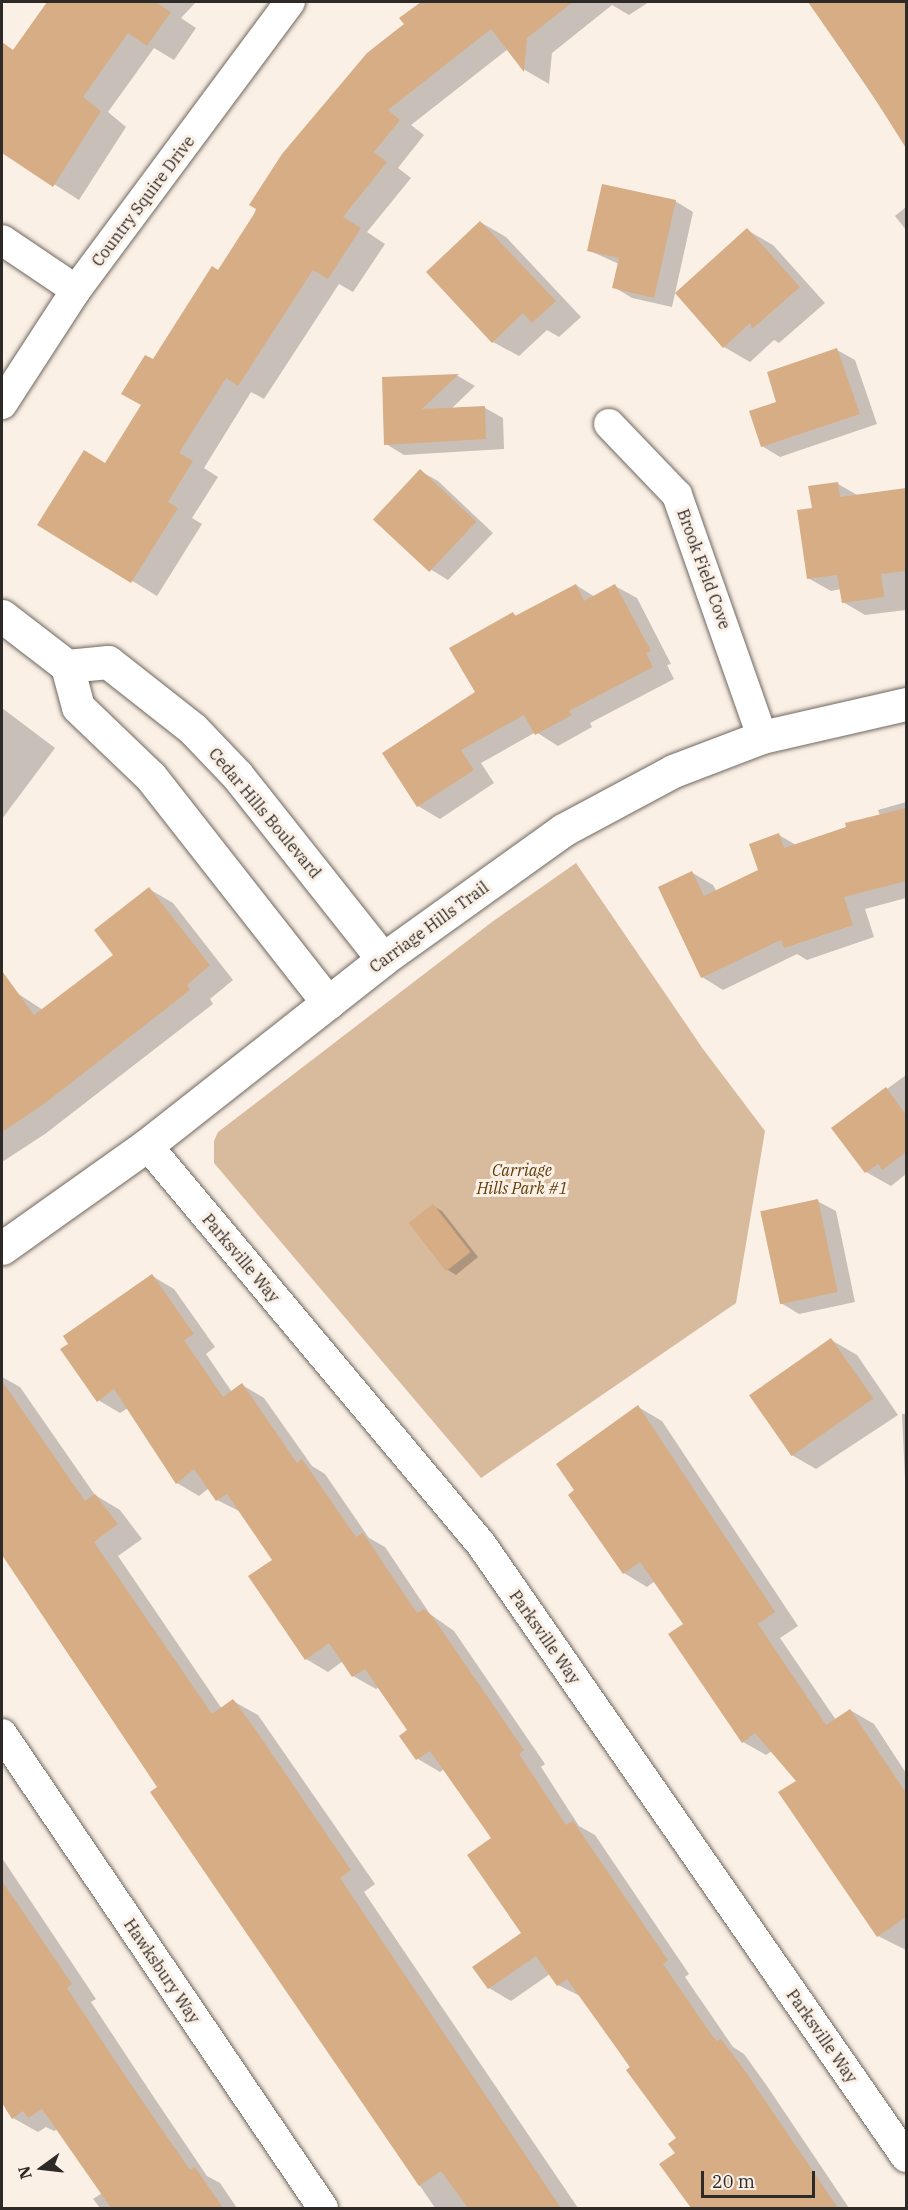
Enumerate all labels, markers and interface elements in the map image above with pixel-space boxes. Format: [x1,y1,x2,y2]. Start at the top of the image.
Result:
street label: Country Squire Drive [88,132,198,270]
street label: Brook Field Cove [673,506,735,632]
street label: Cedar Hills Boulevard [205,744,325,882]
street label: Carriage Hills Trail [366,877,492,977]
park label: Carriage Hills Park #1 [477,1160,567,1198]
street label: Parksville Way [198,1210,284,1306]
street label: Parksville Way [506,1587,584,1687]
street label: Hawksbury Way [120,1915,204,2027]
street label: Parksville Way [783,1986,861,2086]
north arrow [12,2138,72,2198]
scale bar [704,2159,818,2197]
text: N [13,2164,36,2181]
text: 20 m [712,2170,755,2193]

